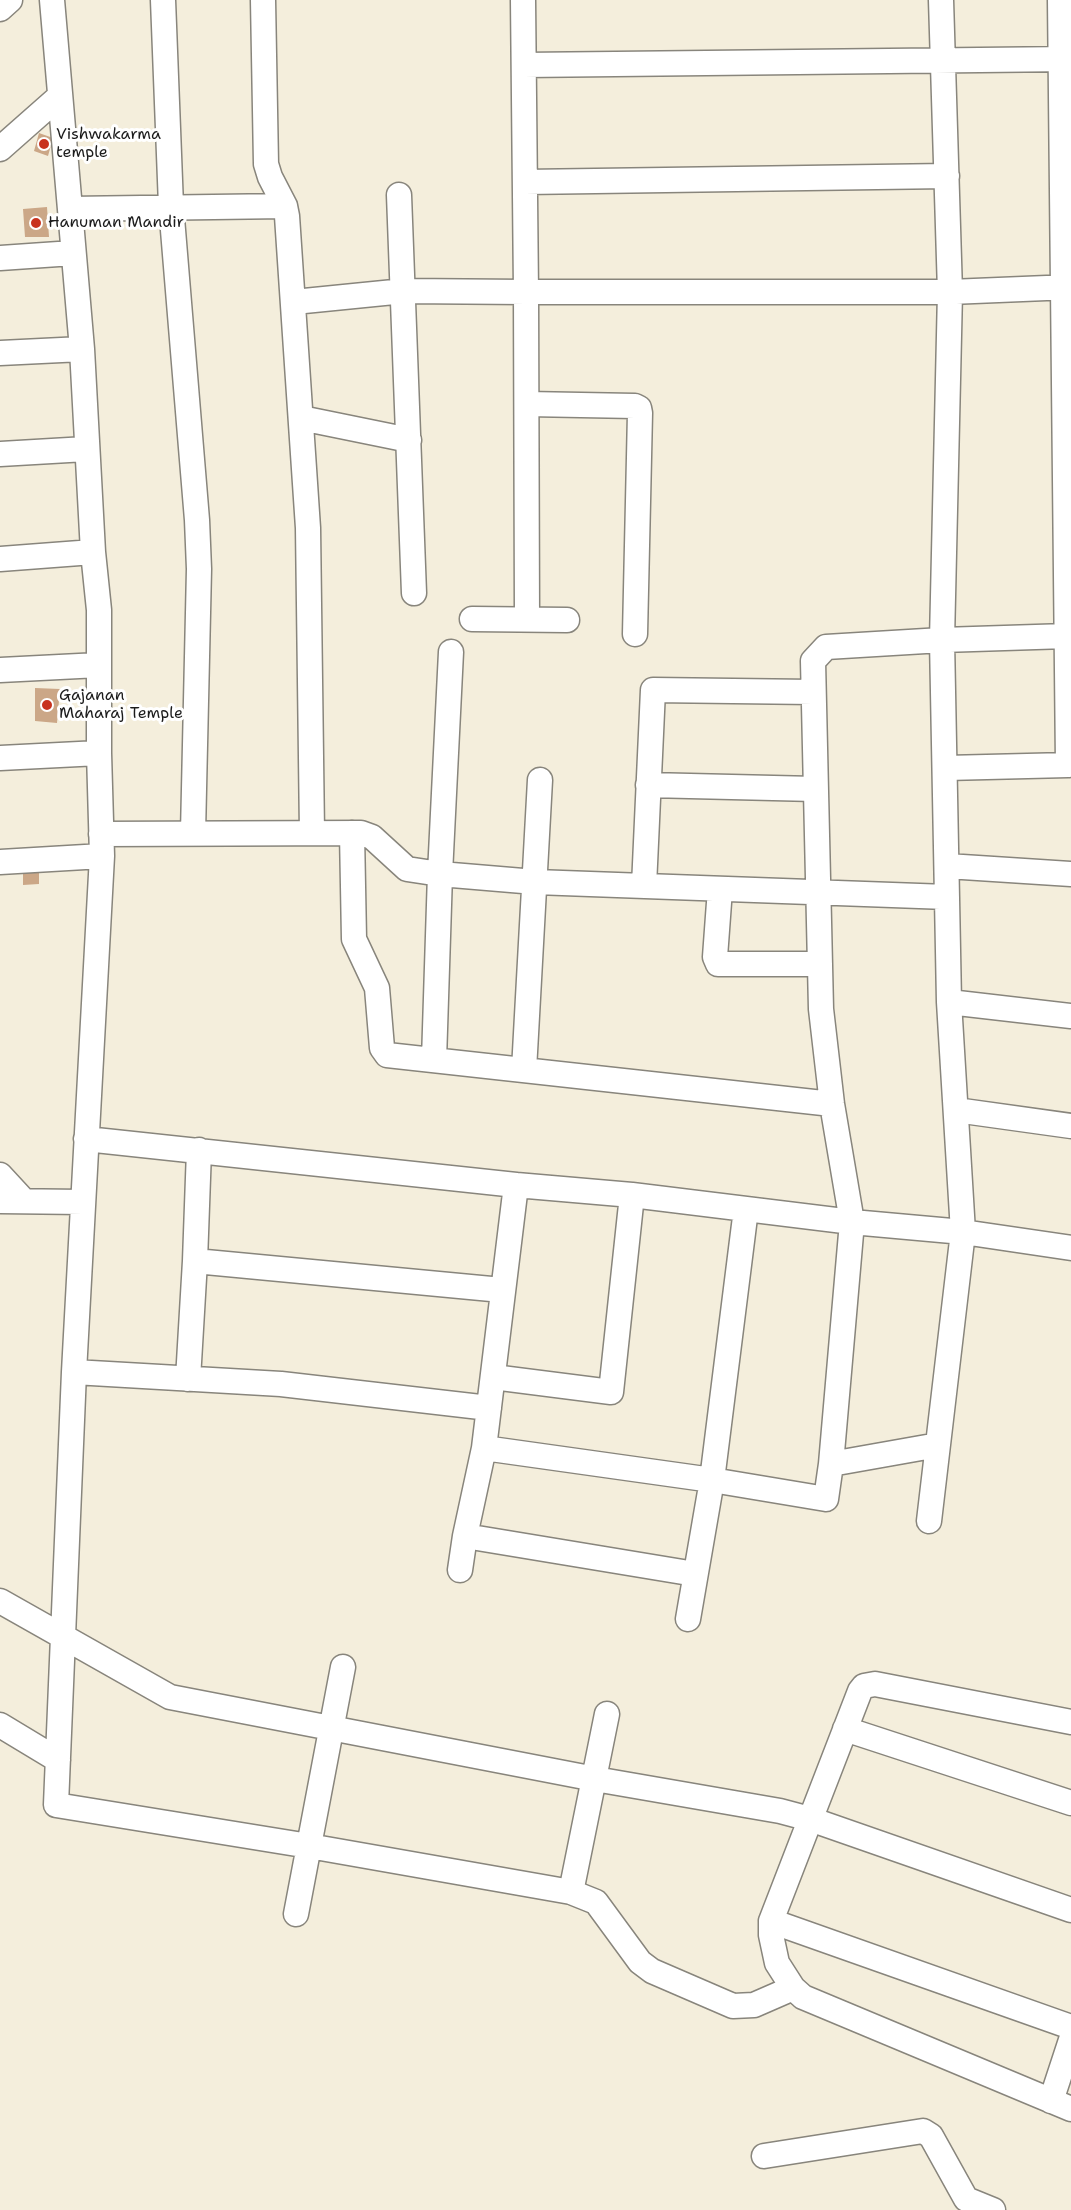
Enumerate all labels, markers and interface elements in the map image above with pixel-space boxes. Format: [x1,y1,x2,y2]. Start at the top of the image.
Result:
place label: Vishwakarma temple [56,125,161,163]
marker: Vishwakarma temple [37,137,51,151]
place label: Hanuman Mandir [48,213,184,233]
marker: Hanuman Mandir [29,216,43,230]
place label: Gajanan Maharaj Temple [59,686,183,724]
marker: Gajanan Maharaj Temple [40,698,54,712]

